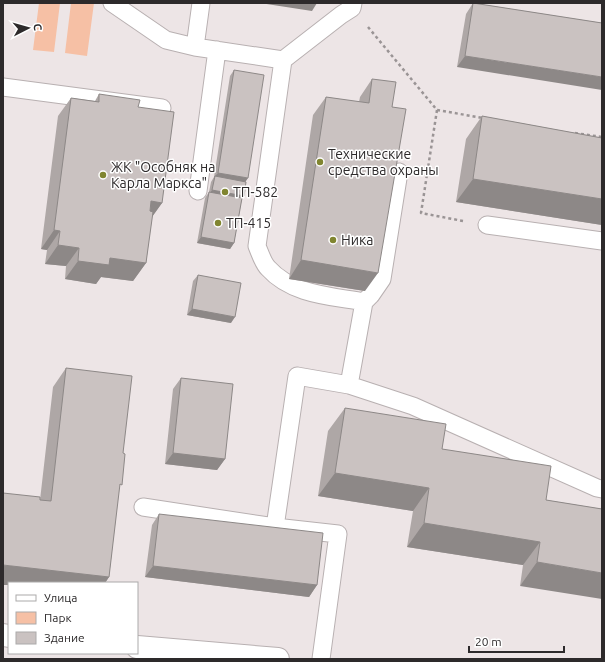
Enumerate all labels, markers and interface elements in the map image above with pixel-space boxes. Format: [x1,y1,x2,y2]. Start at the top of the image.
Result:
north arrow [8,8,48,48]
text: С [32,23,44,31]
place label: Технические средства охраны [328,146,439,178]
marker: Технические средства охраны [315,157,325,167]
place label: ЖК "Особняк на Карла Маркса" [111,159,215,191]
marker: ЖК "Особняк на Карла Маркса" [98,170,108,180]
place label: ТП-582 [233,184,278,200]
marker: ТП-582 [220,187,230,197]
place label: ТП-415 [226,215,271,231]
marker: ТП-415 [213,218,223,228]
place label: Ника [341,232,373,248]
marker: Ника [328,235,338,245]
legend [8,582,138,654]
text: Улица [44,591,77,604]
text: Парк [44,611,72,624]
scale bar [469,628,564,654]
text: Здание [44,631,85,644]
text: 20 m [475,635,502,648]

